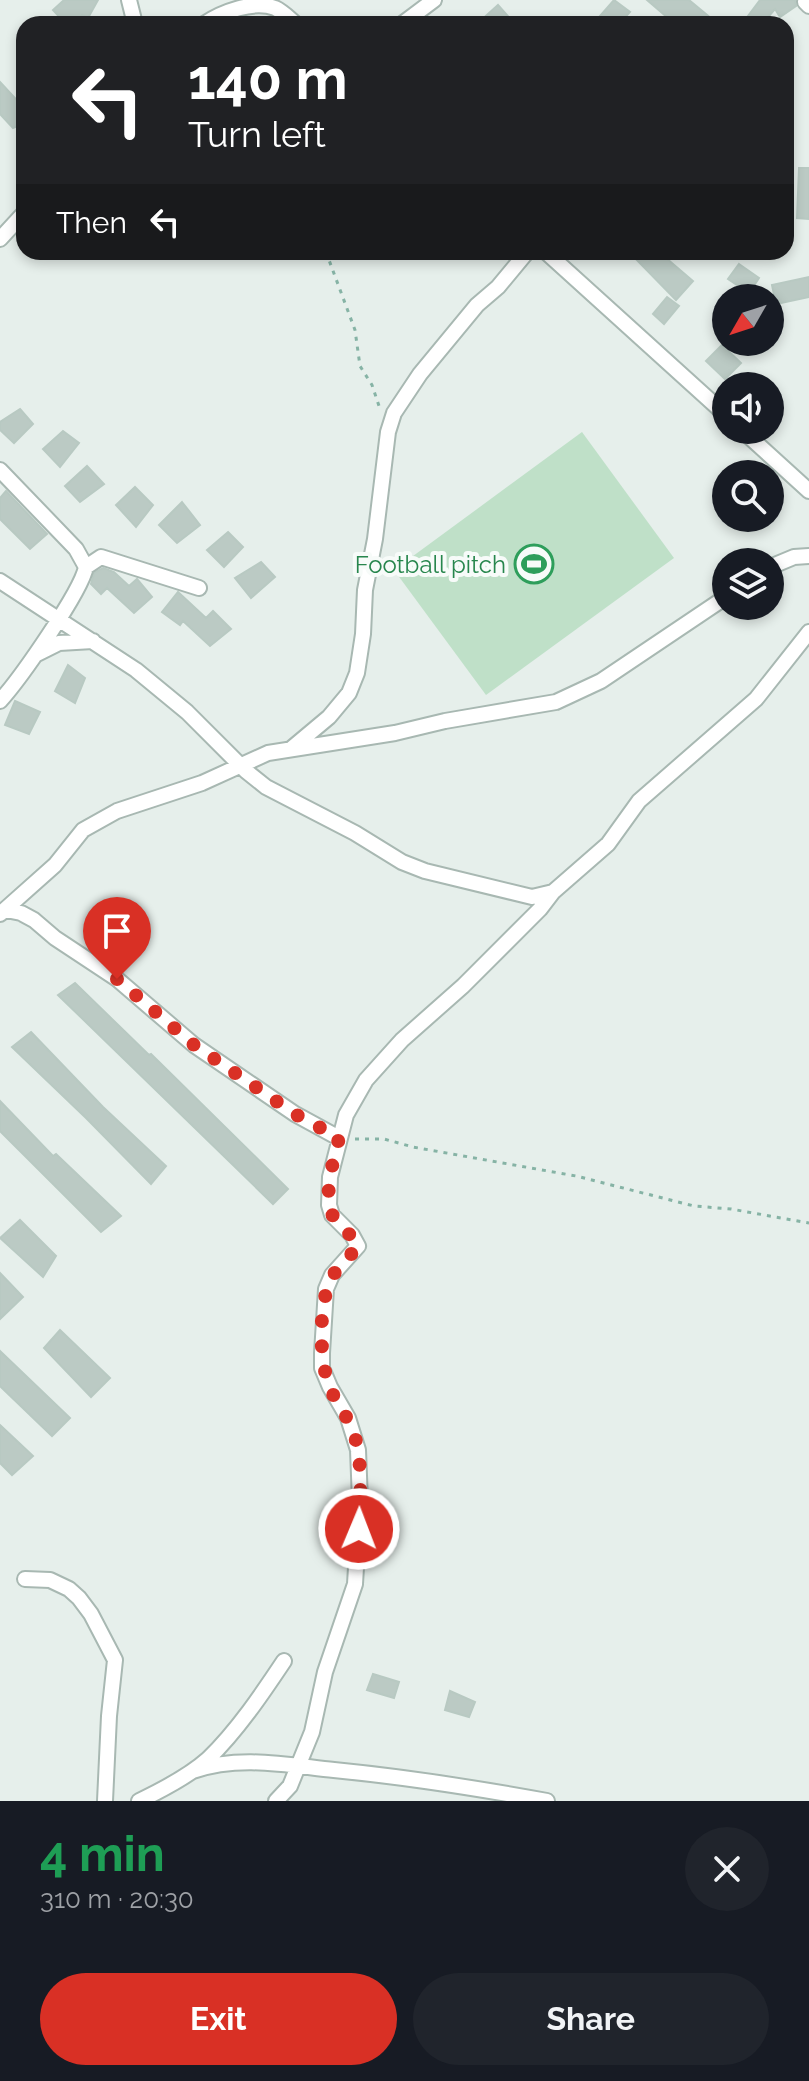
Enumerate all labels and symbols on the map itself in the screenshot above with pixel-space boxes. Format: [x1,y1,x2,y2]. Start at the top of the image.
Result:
north arrow [712,284,784,356]
sports icon: Football pitch [513,543,555,585]
place label: Football pitch [355,550,506,579]
pin [83,897,151,979]
position arrow [317,1487,401,1571]

